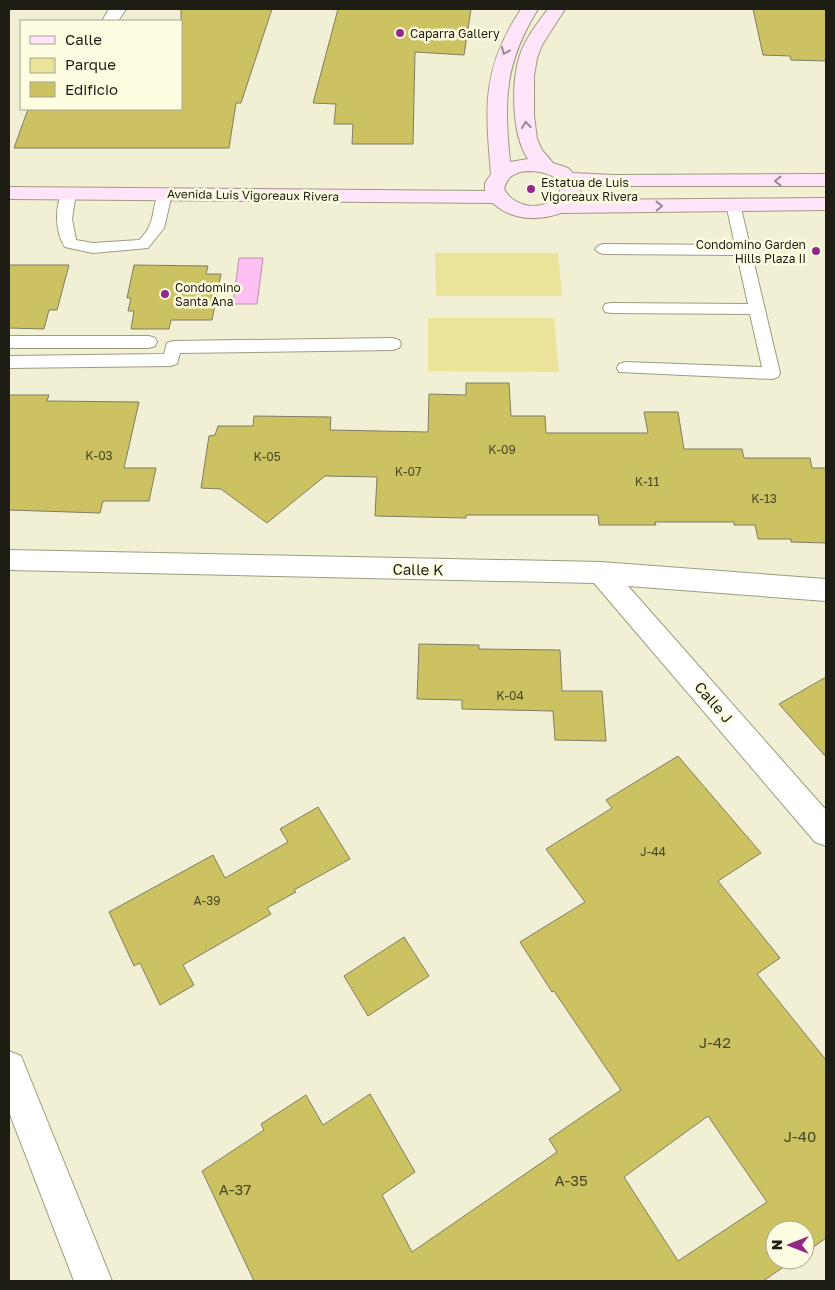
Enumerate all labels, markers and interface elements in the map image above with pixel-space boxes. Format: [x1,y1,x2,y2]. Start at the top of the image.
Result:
legend [20,20,182,110]
place label: Caparra Gallery [410,26,500,41]
marker: Caparra Gallery [394,27,406,39]
text: Calle [65,30,102,48]
one-way arrow [501,46,512,55]
text: Parque [65,55,116,73]
text: Edificio [65,80,118,98]
one-way arrow [521,120,532,128]
place label: Estatua de Luis Vigoreaux Rivera [541,175,638,204]
one-way arrow [773,176,781,186]
marker: Estatua de Luis Vigoreaux Rivera [525,183,537,195]
street label: Avenida Luis Vigoreaux Rivera [167,186,339,204]
one-way arrow [655,200,663,211]
place label: Condomino Garden Hills Plaza II [696,237,806,266]
marker: Condomino Garden Hills Plaza II [810,245,822,257]
place label: Condomino Santa Ana [175,280,241,309]
marker: Condomino Santa Ana [159,288,171,300]
house number: K-09 [488,442,516,457]
house number: K-03 [85,448,113,463]
house number: K-05 [253,449,281,464]
house number: K-07 [395,464,421,479]
house number: K-11 [635,474,659,489]
house number: K-13 [751,491,777,506]
street label: Calle K [392,560,444,578]
street label: Calle J [691,678,737,726]
house number: K-04 [496,688,524,703]
house number: J-44 [640,844,666,859]
house number: A-39 [194,893,220,908]
house number: J-42 [699,1033,731,1051]
house number: J-40 [784,1127,816,1145]
house number: A-35 [554,1171,588,1189]
house number: A-37 [219,1180,251,1198]
north arrow [765,1220,815,1270]
text: N [768,1240,785,1250]

